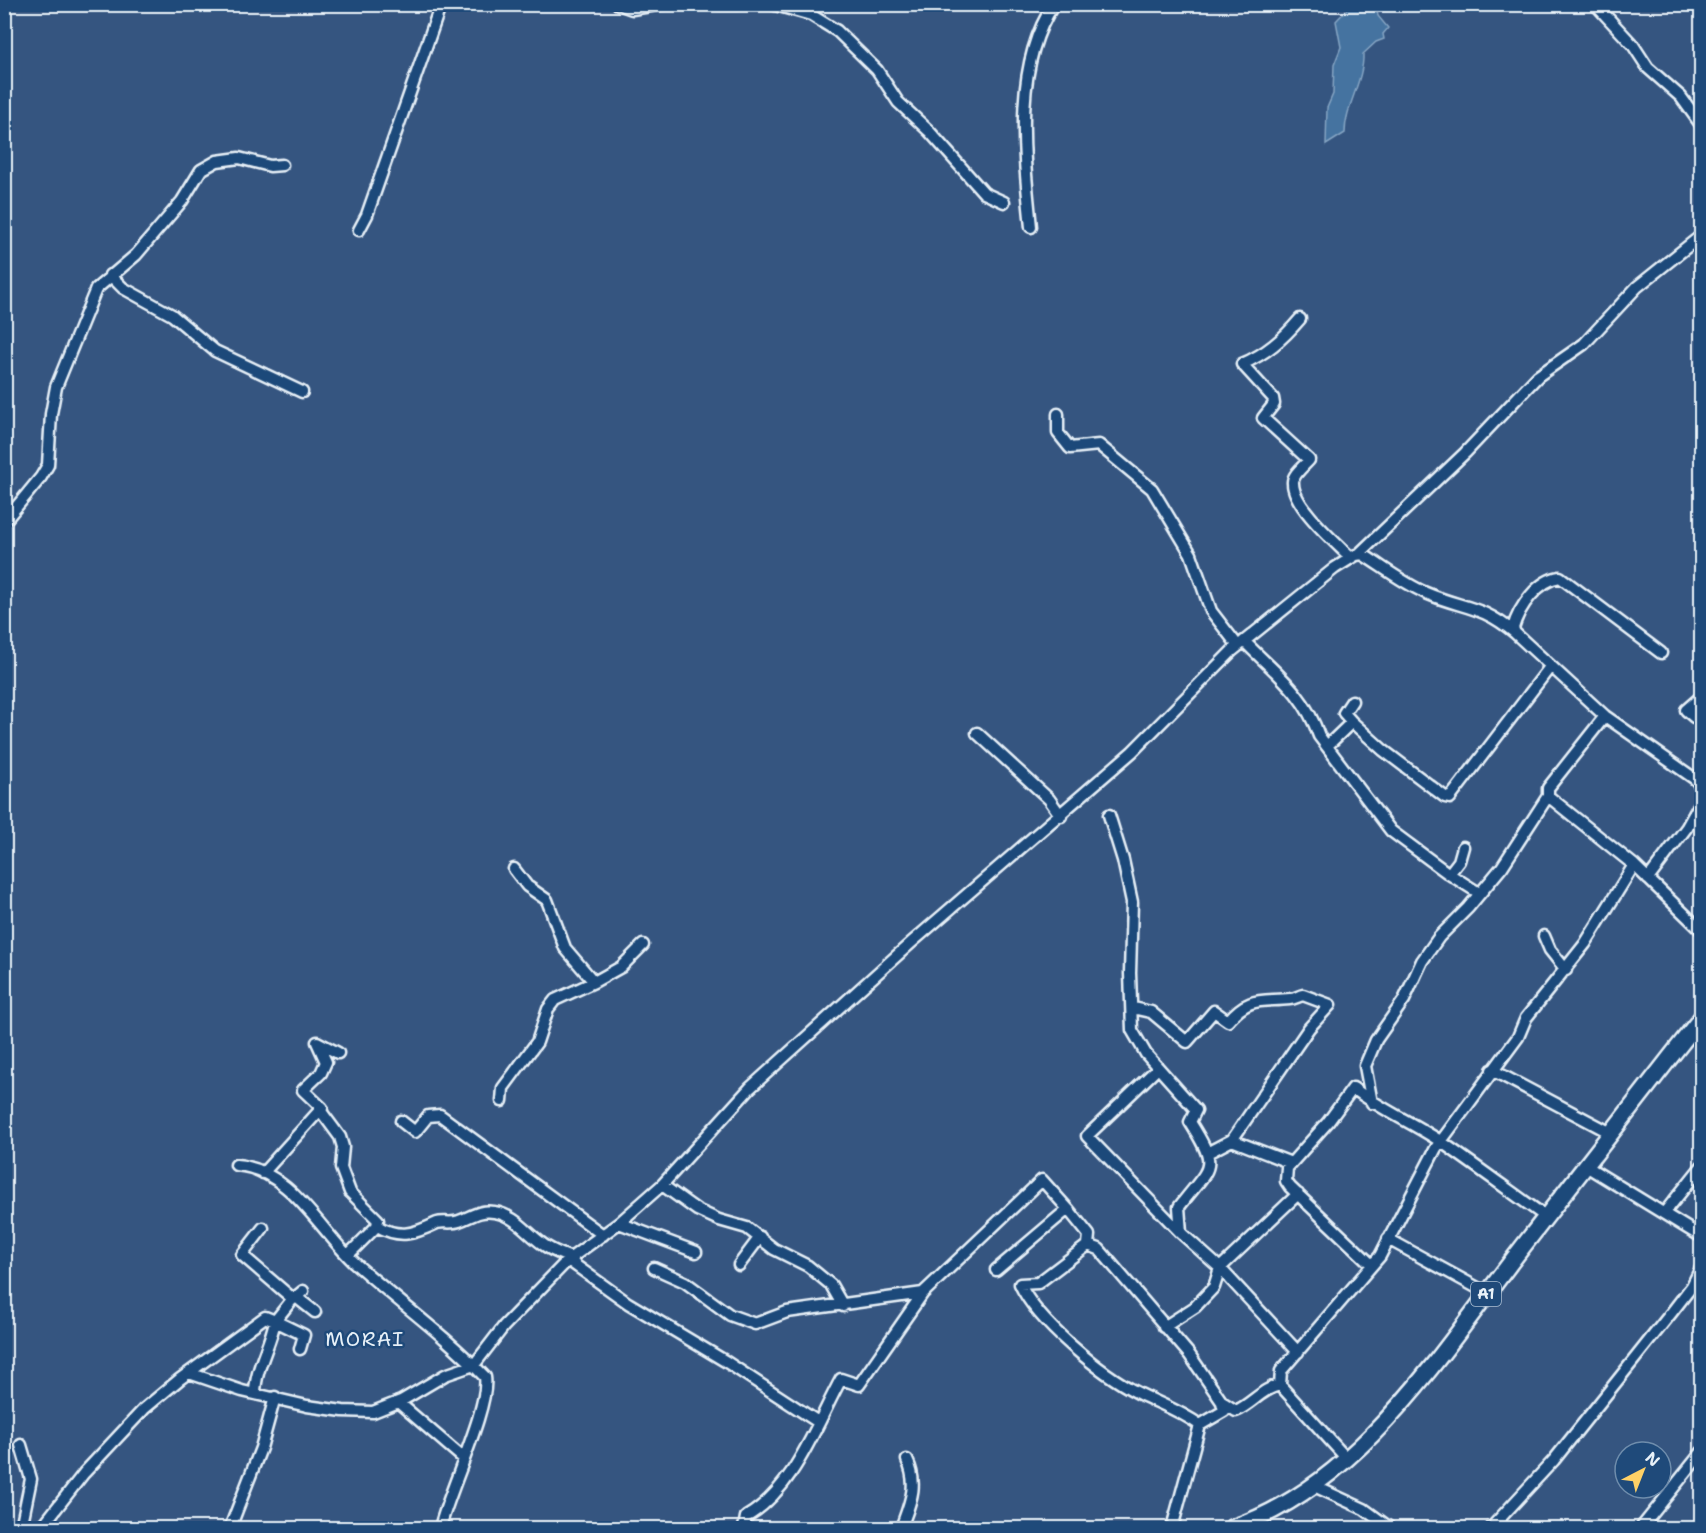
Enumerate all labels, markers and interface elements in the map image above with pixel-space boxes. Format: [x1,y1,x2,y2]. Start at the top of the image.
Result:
road number: A1 [1471,1282,1501,1306]
district label: MORAI [325,1326,405,1352]
north arrow [1613,1440,1673,1500]
text: N [1641,1447,1664,1471]

